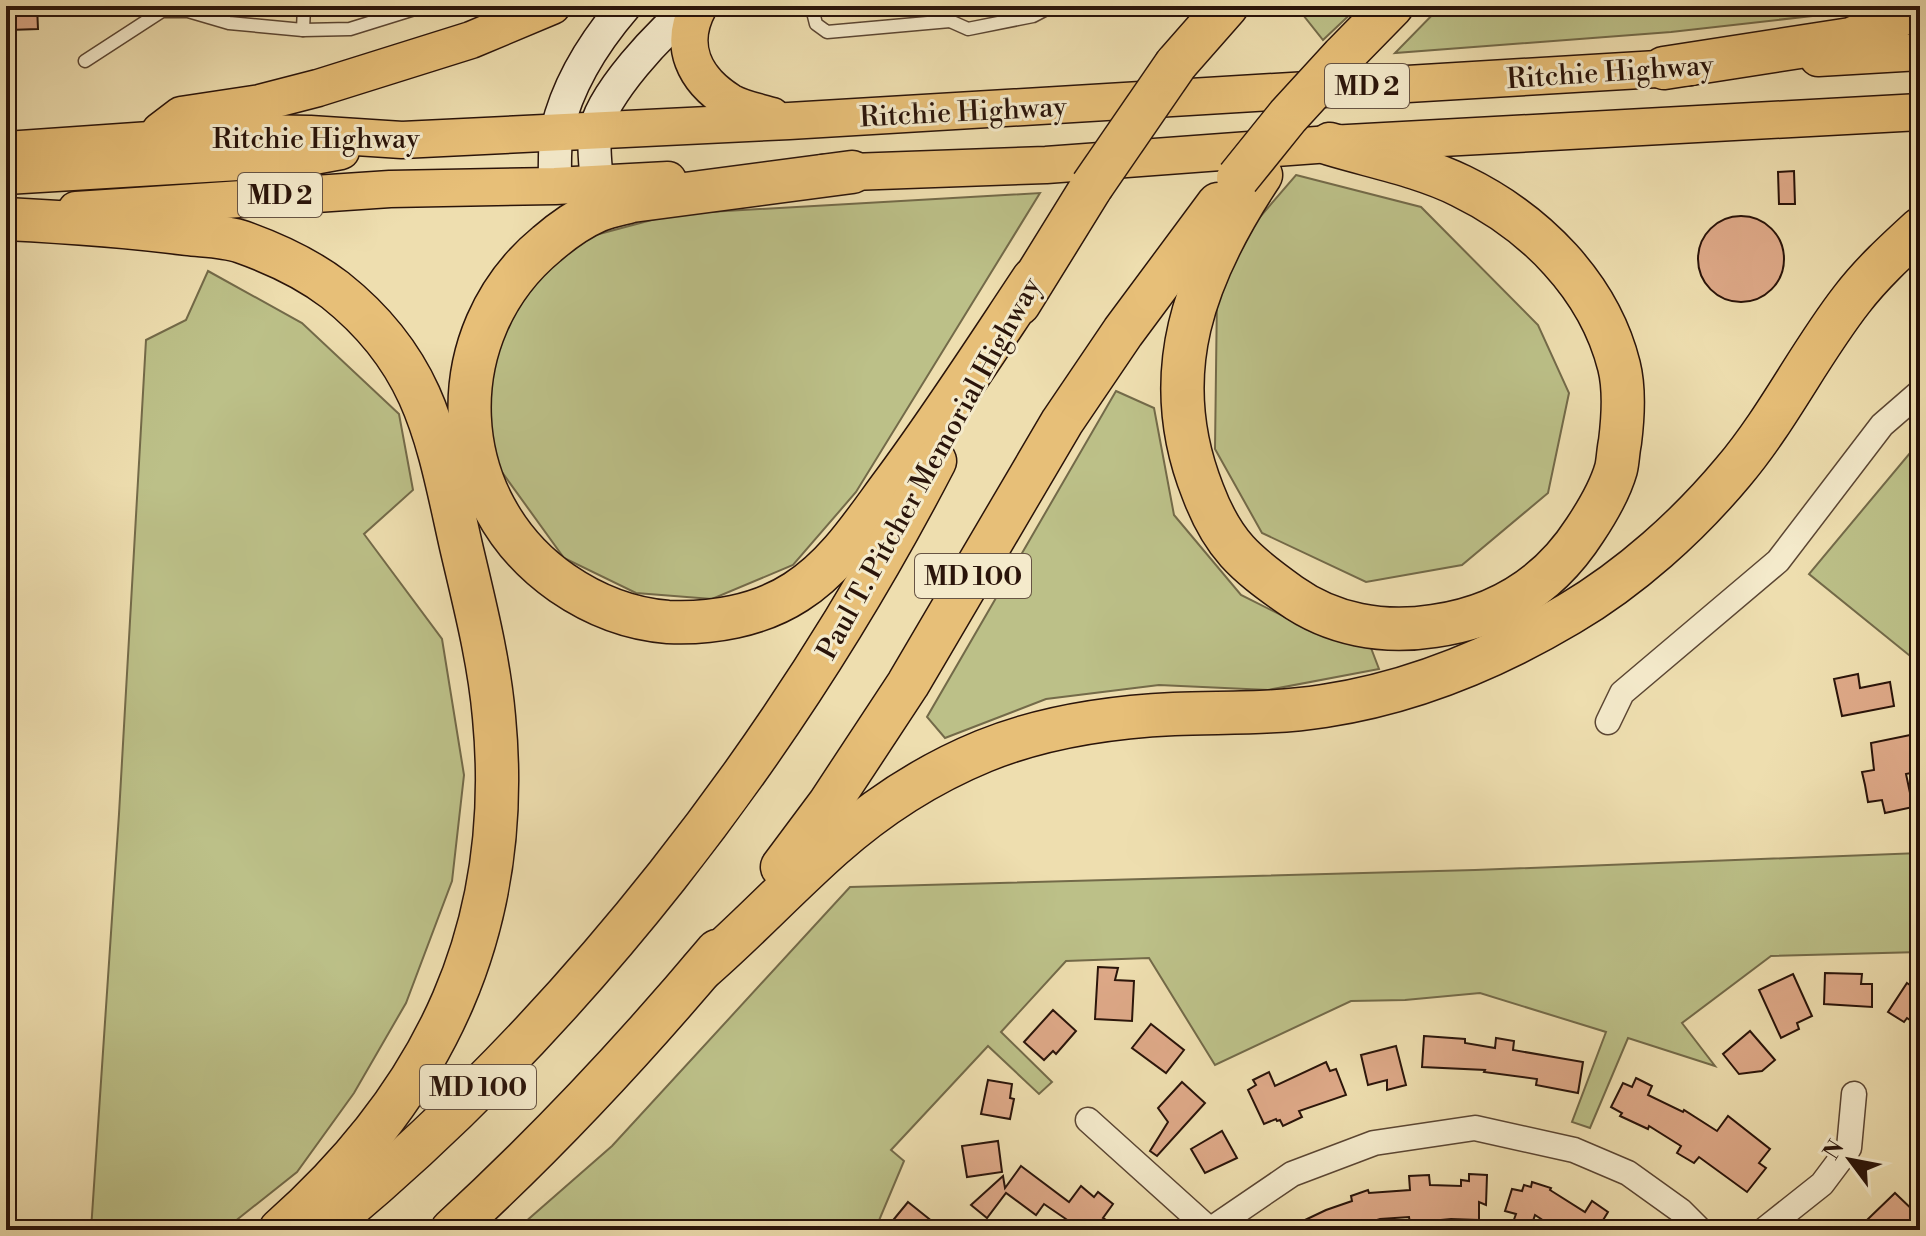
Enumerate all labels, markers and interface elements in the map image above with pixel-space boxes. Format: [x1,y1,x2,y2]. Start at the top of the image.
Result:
street label: Ritchie Highway [1505,48,1715,97]
road number: MD 2 [1325,64,1409,108]
street label: Ritchie Highway [859,90,1068,135]
street label: Ritchie Highway [212,122,420,157]
road number: MD 2 [238,173,322,217]
street label: Paul T. Pitcher Memorial Highway [809,271,1049,666]
road number: MD 100 [915,554,1031,598]
road number: MD 100 [420,1065,536,1109]
north arrow [1810,1120,1890,1200]
text: N [1818,1135,1851,1165]

